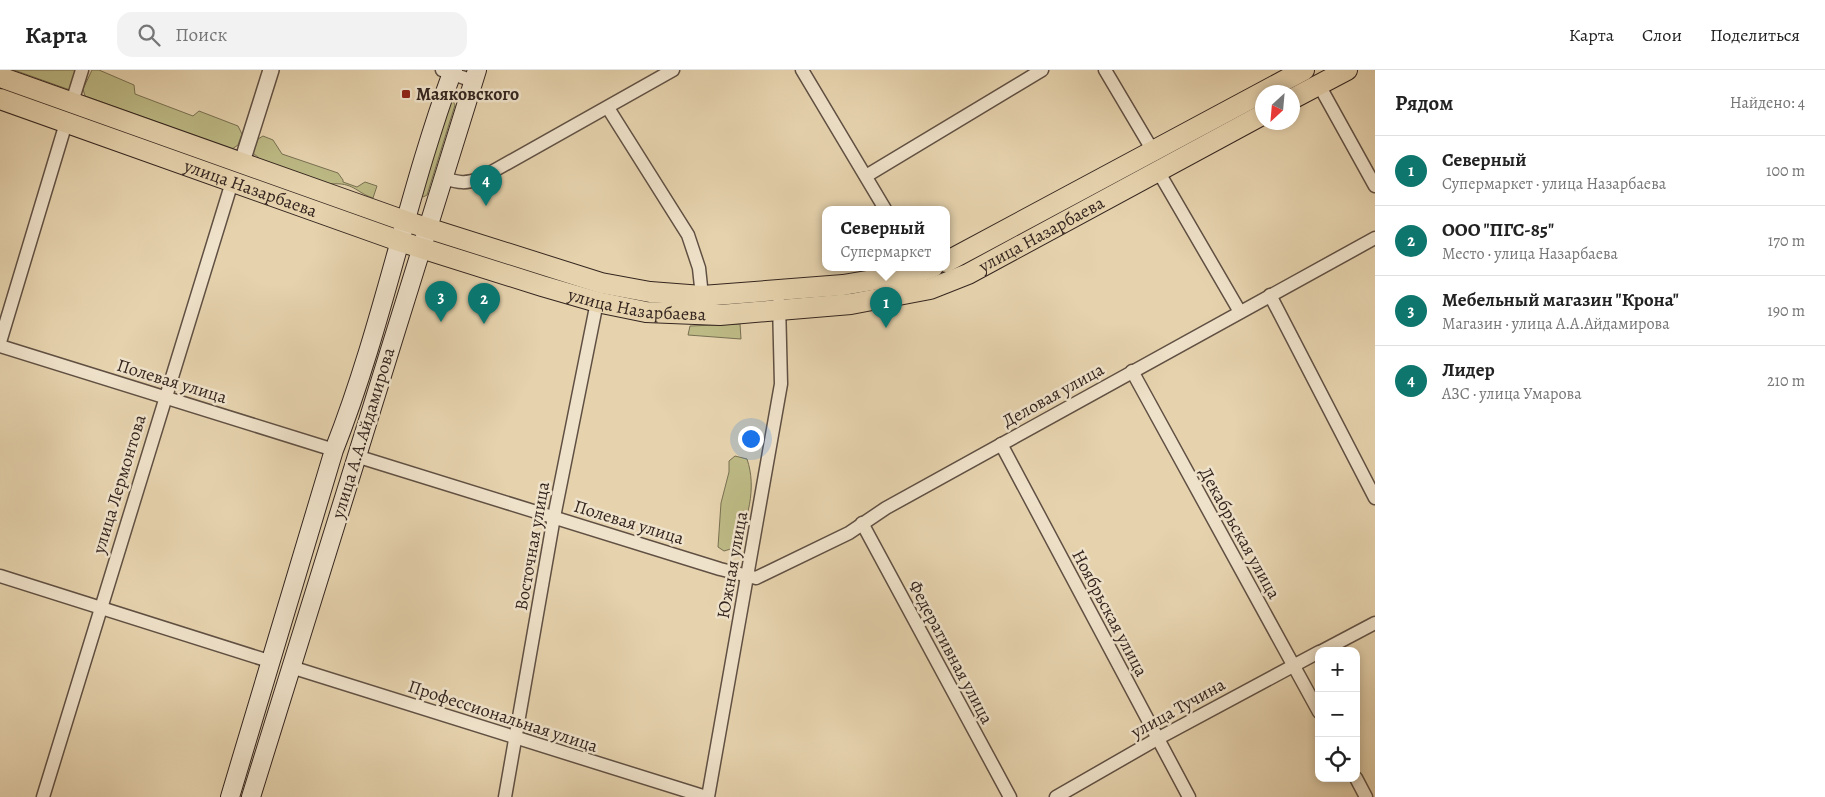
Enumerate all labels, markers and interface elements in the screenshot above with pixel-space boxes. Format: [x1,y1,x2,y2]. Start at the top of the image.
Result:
search box [117,12,467,57]
text: Карта [25,19,87,51]
icon: search [135,21,163,49]
text: Поиск [175,22,227,48]
text: Карта [1569,23,1614,47]
text: Слои [1642,23,1682,47]
text: Поделиться [1710,23,1800,47]
place label: Маяковского [416,82,519,106]
north arrow [1255,85,1300,130]
marker: Маяковского [400,88,412,100]
text: Рядом [1395,89,1453,117]
text: Найдено: 4 [1730,92,1805,114]
text: Северный [1442,147,1526,173]
street label: улица Назарбаева [180,153,321,223]
text: 1 [1408,160,1414,182]
text: 100 m [1766,160,1805,182]
pin: 4 [470,165,502,206]
text: Супермаркет · улица Назарбаева [1442,173,1666,195]
street label: улица Назарбаева [974,190,1109,278]
popup [822,206,950,271]
text: Северный [841,215,925,241]
text: ООО "ПГС-85" [1442,217,1554,243]
text: 2 [1407,230,1415,252]
text: 170 m [1768,230,1805,252]
text: Супермаркет [841,241,931,263]
text: Место · улица Назарбаева [1442,243,1618,265]
pin: 3 [425,281,457,322]
street label: улица Назарбаева [564,282,707,326]
pin: 2 [468,283,500,324]
pin: 1 [870,287,902,328]
text: Мебельный магазин "Крона" [1442,287,1679,313]
text: 3 [1408,300,1414,322]
text: 190 m [1767,300,1805,322]
text: Магазин · улица А.А.Айдамирова [1442,313,1670,335]
street label: улица А.А.Айдамирова [325,344,401,522]
street label: Полевая улица [114,353,231,409]
street label: Деловая улица [998,357,1109,433]
text: Лидер [1442,357,1495,383]
text: 4 [1407,370,1415,392]
text: 210 m [1767,370,1805,392]
text: АЗС · улица Умарова [1442,383,1582,405]
street label: улица Лермонтова [86,411,152,557]
your location [738,426,764,452]
street label: Декабрьская улица [1194,463,1286,604]
street label: Восточная улица [509,479,555,612]
street label: Полевая улица [571,494,688,550]
street label: Южная улица [711,509,753,621]
street label: Ноябрьская улица [1066,545,1154,681]
street label: Федеративная улица [903,576,999,729]
map controls [1315,647,1360,782]
button: + [1315,647,1360,692]
street label: улица Тучина [1126,672,1230,744]
street label: Профессиональная улица [405,674,602,758]
button: − [1315,692,1360,737]
button: locate [1315,737,1360,782]

